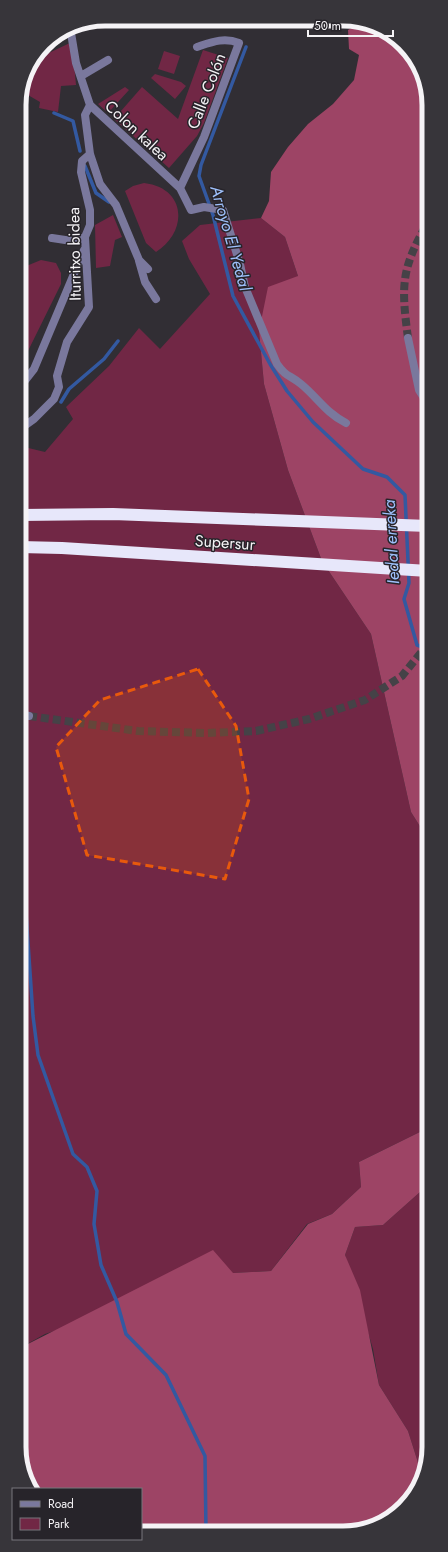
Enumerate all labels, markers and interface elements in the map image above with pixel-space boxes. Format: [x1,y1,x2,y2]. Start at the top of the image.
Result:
scale bar [308,12,393,38]
text: 50 m [314,17,341,35]
street label: Calle Colón [181,50,231,132]
street label: Colon kalea [100,95,174,166]
water label: Arroyo El Yedal [204,182,258,295]
street label: Iturritxo bidea [62,207,87,301]
water label: Iedal erreka [377,498,405,585]
street label: Supersur [194,529,256,556]
legend [12,1488,142,1540]
text: Road [48,1495,74,1513]
text: Park [48,1515,70,1533]

